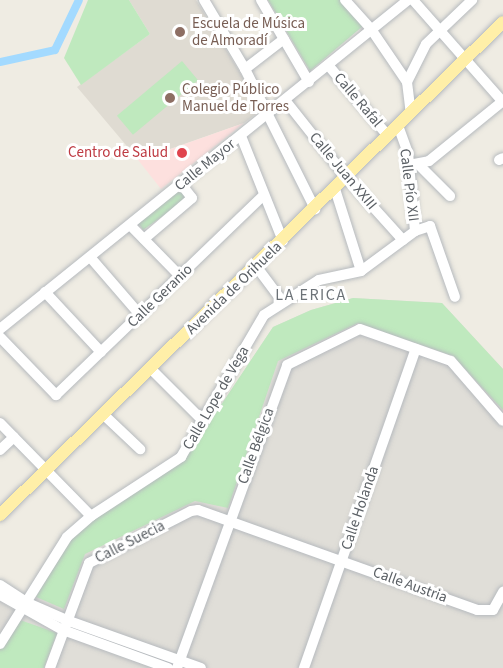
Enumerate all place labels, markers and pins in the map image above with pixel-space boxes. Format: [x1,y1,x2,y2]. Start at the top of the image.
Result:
place label: Escuela de Música de Almoradí [192,14,305,49]
marker: Escuela de Música de Almoradí [173,25,187,39]
place label: Colegio Público Manuel de Torres [182,80,289,115]
marker: Colegio Público Manuel de Torres [163,91,177,105]
place label: Centro de Salud [68,144,168,162]
marker: Centro de Salud [173,144,191,162]

